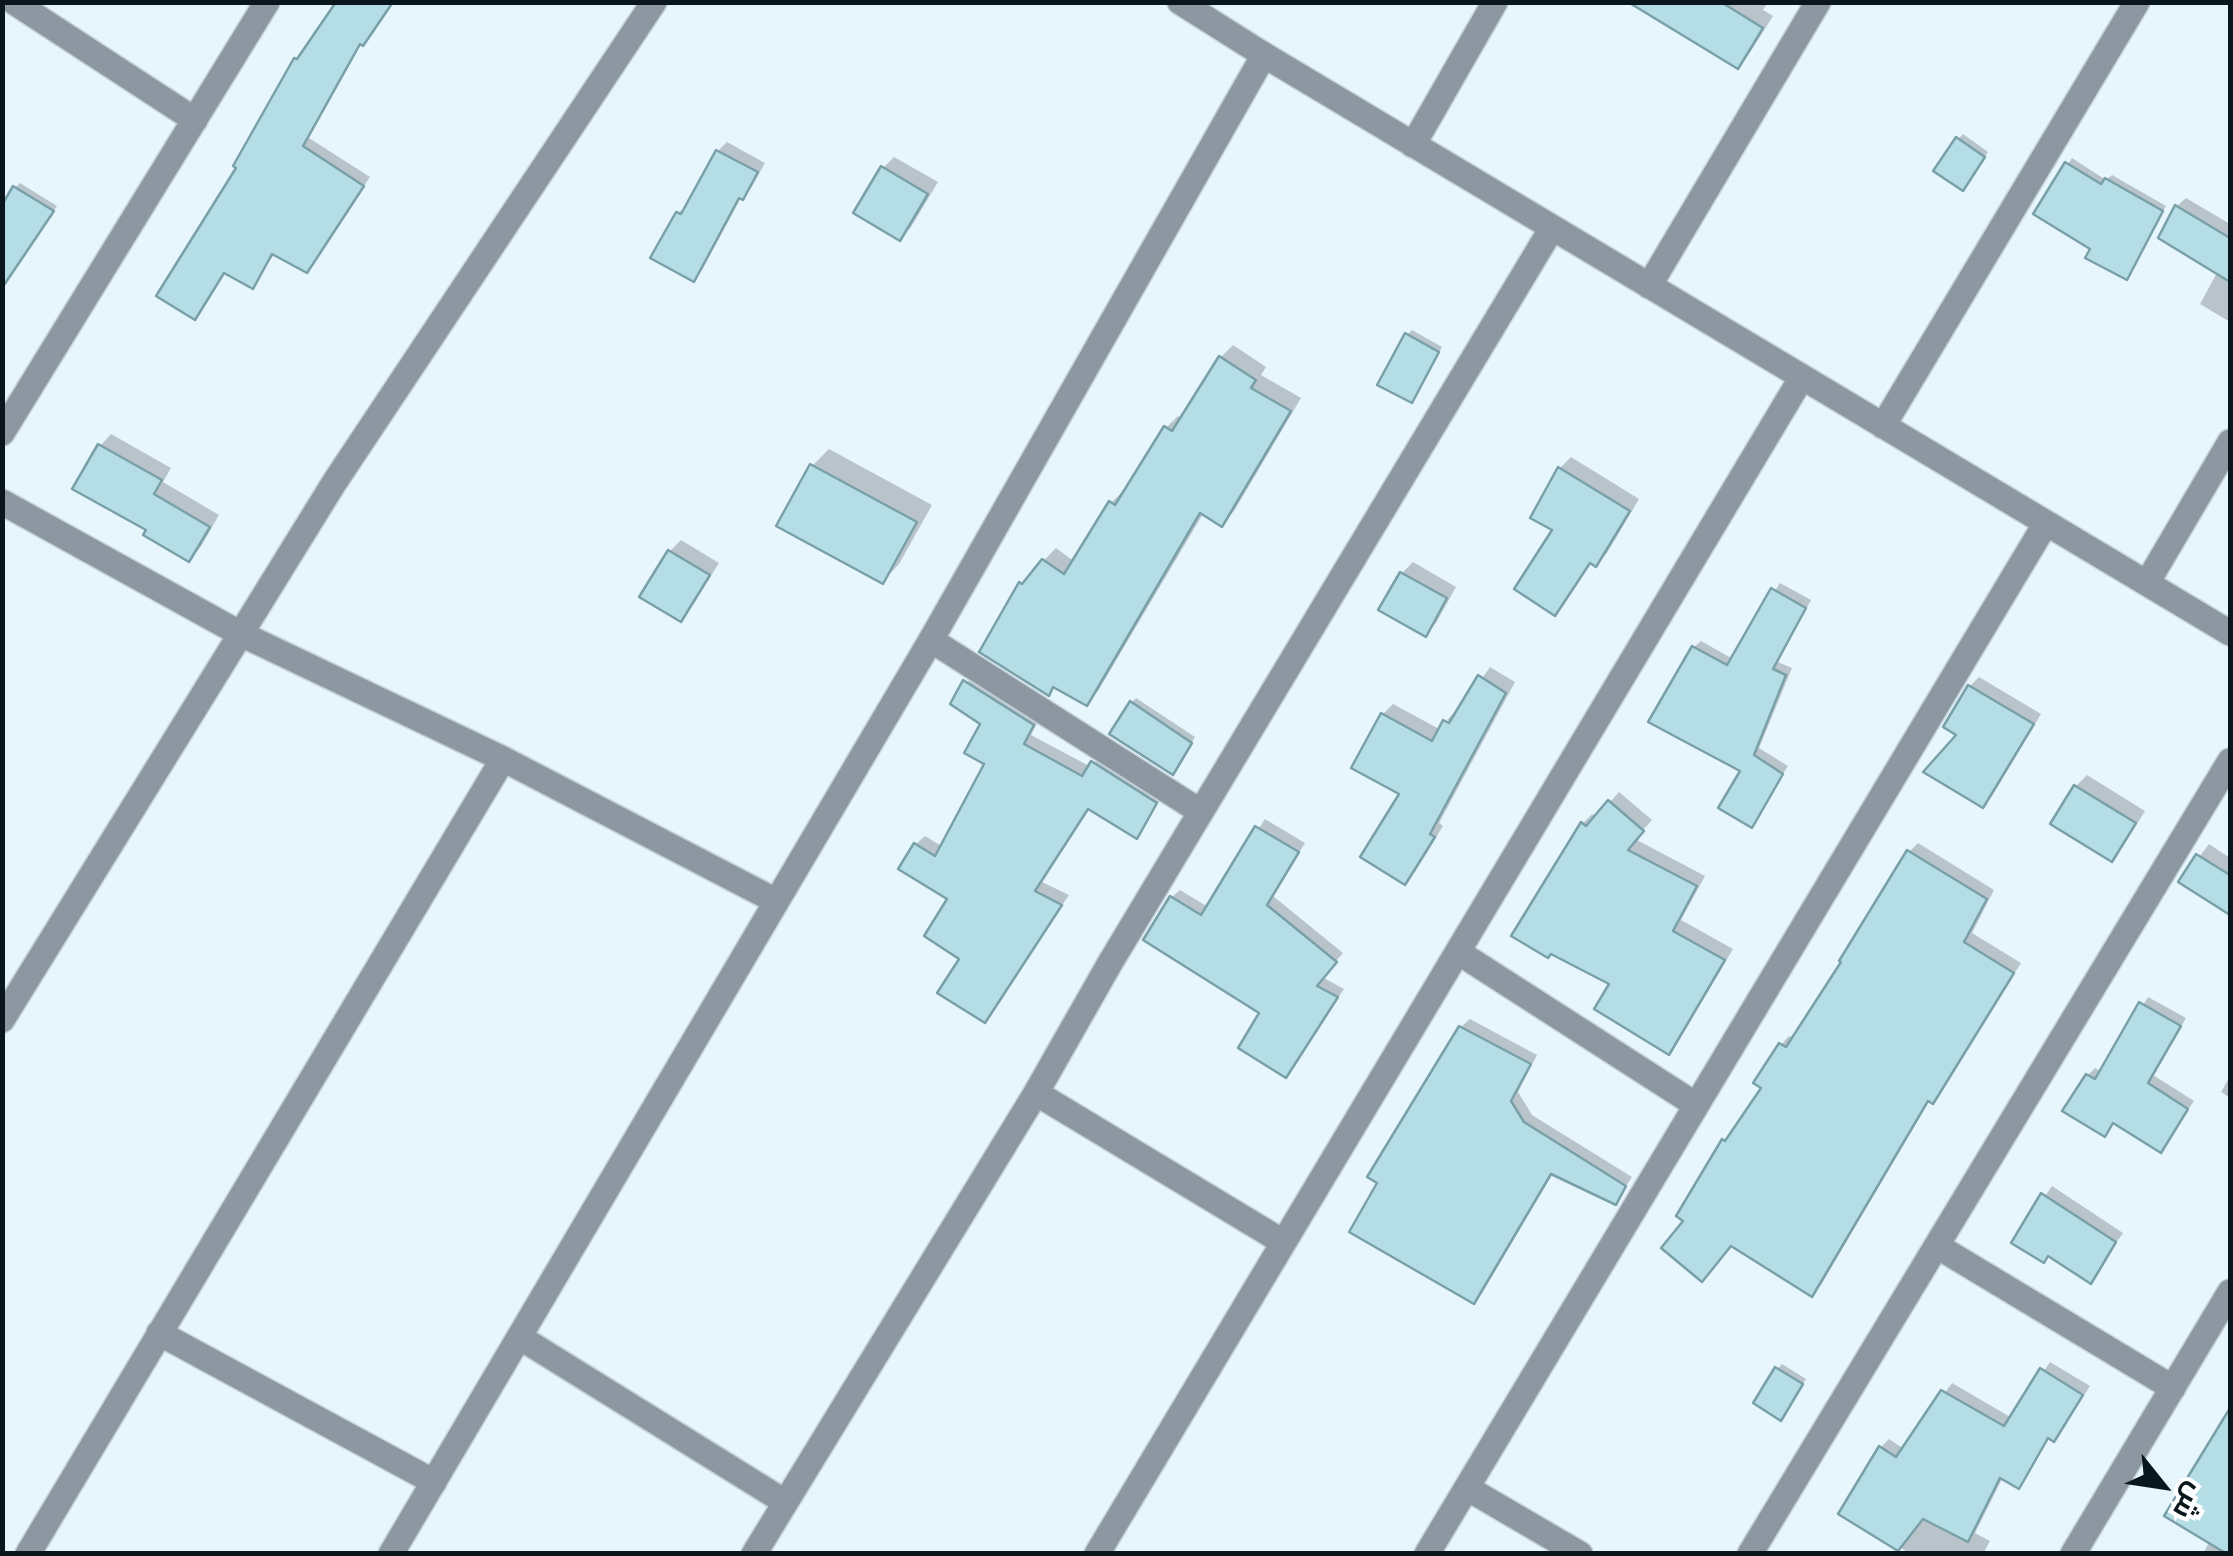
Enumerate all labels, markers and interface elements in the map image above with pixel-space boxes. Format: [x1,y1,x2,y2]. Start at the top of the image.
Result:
north arrow [2113,1436,2213,1536]
text: ش [2164,1476,2214,1526]

